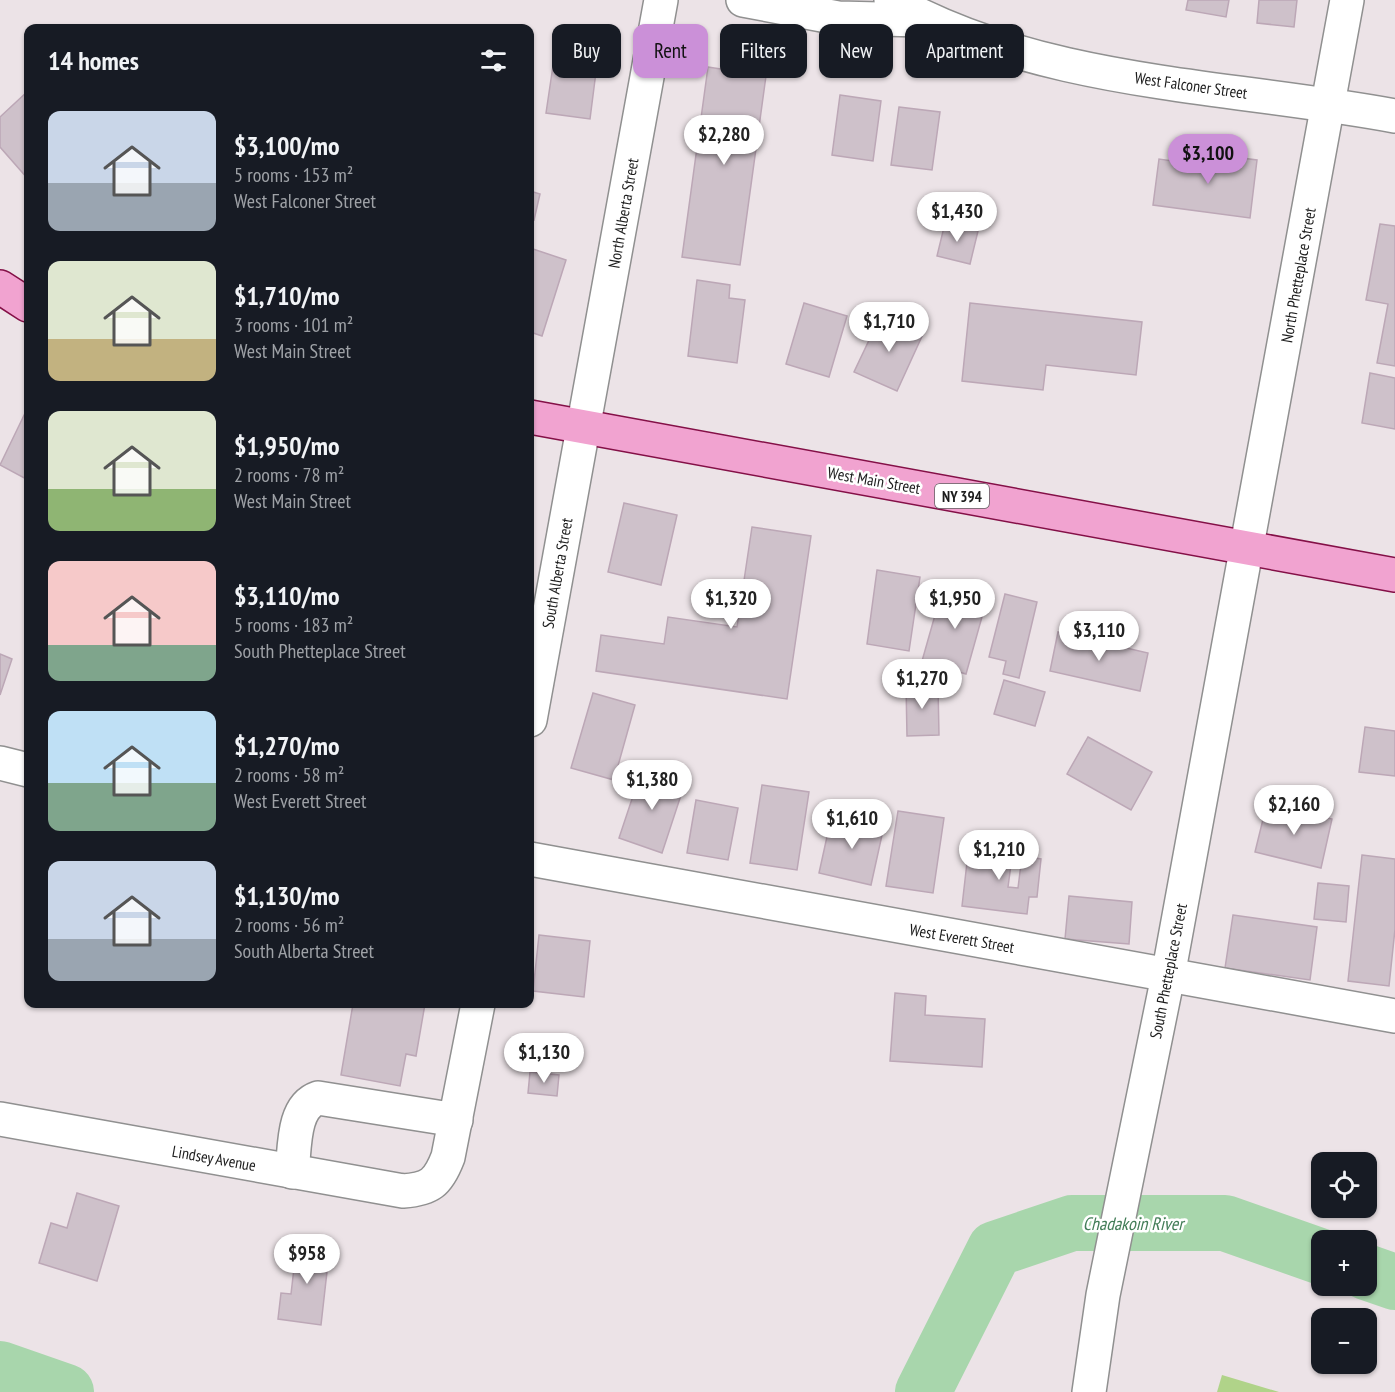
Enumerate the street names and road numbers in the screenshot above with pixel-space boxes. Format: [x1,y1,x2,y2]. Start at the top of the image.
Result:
street label: West Falconer Street [1133,67,1249,103]
street label: North Alberta Street [603,156,643,270]
street label: North Phetteplace Street [1276,205,1320,344]
street label: West Main Street [826,462,922,498]
road number: NY 394 [935,484,989,508]
street label: South Alberta Street [537,516,577,630]
street label: South Phetteplace Street [1145,901,1191,1040]
street label: West Everett Street [908,919,1017,957]
street label: Lindsey Avenue [171,1141,257,1175]

